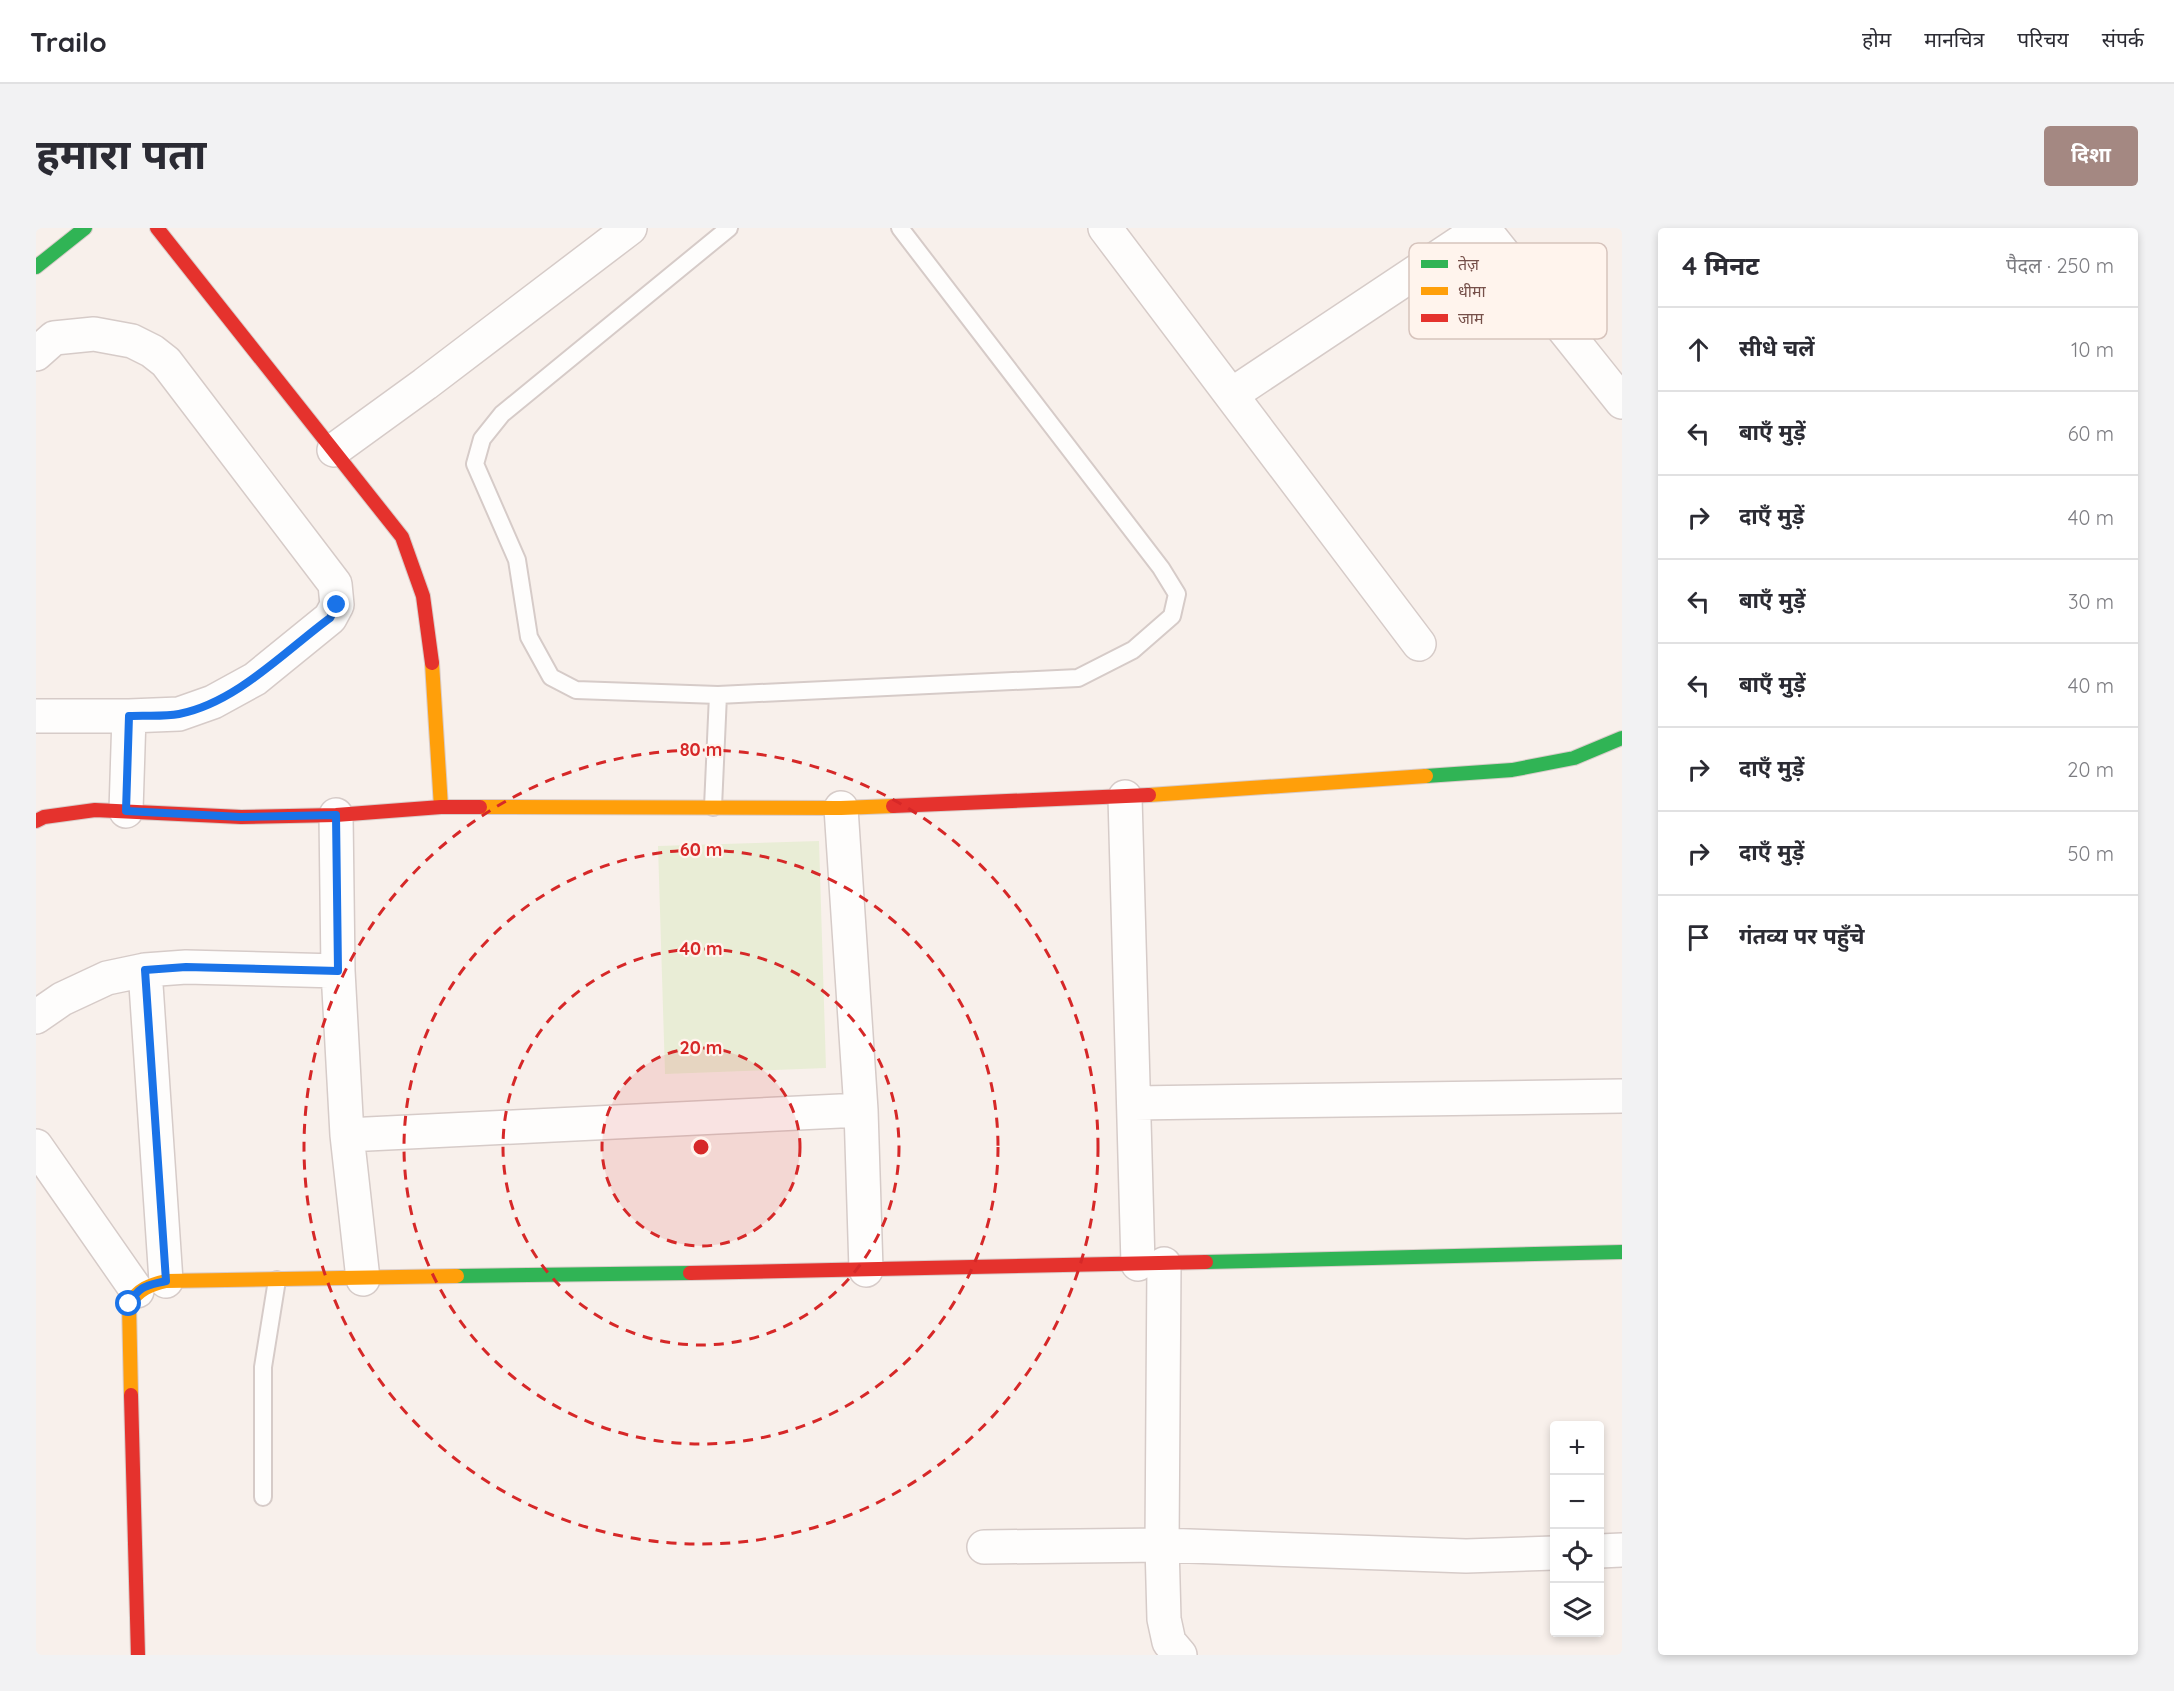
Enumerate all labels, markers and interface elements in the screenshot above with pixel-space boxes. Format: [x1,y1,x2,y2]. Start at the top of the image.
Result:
text: Trailo [30,24,107,59]
text: होम [1862,26,1891,52]
text: मानचित्र [1924,26,1984,52]
text: परिचय [2017,26,2069,52]
text: संपर्क [2102,26,2144,52]
button: दिशा [2044,126,2138,186]
text: हमारा पता [36,127,206,180]
legend [1409,243,1607,339]
text: 4 मिनट [1682,249,1759,282]
text: पैदल · 250 m [2006,253,2114,278]
text: तेज़ [1458,254,1480,274]
text: धीमा [1458,281,1487,301]
text: जाम [1458,308,1484,328]
icon: ahead [1682,333,1715,366]
text: सीधे चलें [1739,334,1815,362]
text: 10 m [2071,337,2114,362]
icon: left [1682,417,1715,450]
text: बाएँ मुड़ें [1739,418,1805,446]
text: 60 m [2068,421,2114,446]
icon: right [1682,501,1715,534]
text: दाएँ मुड़ें [1739,502,1804,530]
text: 40 m [2068,505,2114,530]
icon: left [1682,585,1715,618]
text: बाएँ मुड़ें [1739,586,1805,614]
text: 30 m [2068,589,2114,614]
route end [323,591,349,617]
icon: left [1682,669,1715,702]
text: बाएँ मुड़ें [1739,670,1805,698]
text: 40 m [2068,673,2114,698]
text: 80 m [680,738,722,761]
icon: right [1682,753,1715,786]
text: दाएँ मुड़ें [1739,754,1804,782]
text: 20 m [2067,757,2114,782]
icon: right [1682,837,1715,870]
text: 60 m [680,838,722,861]
text: दाएँ मुड़ें [1739,838,1804,866]
text: 50 m [2068,841,2114,866]
icon: arrive [1682,921,1715,954]
text: गंतव्य पर पहुँचे [1739,922,1864,950]
text: 40 m [679,937,723,960]
text: 20 m [680,1036,722,1059]
centre of rings [691,1137,711,1157]
route start [115,1290,141,1316]
map controls [1550,1421,1604,1637]
button: + [1550,1421,1604,1475]
button: − [1550,1475,1604,1529]
button: locate [1550,1529,1604,1583]
button: layers [1550,1583,1604,1637]

